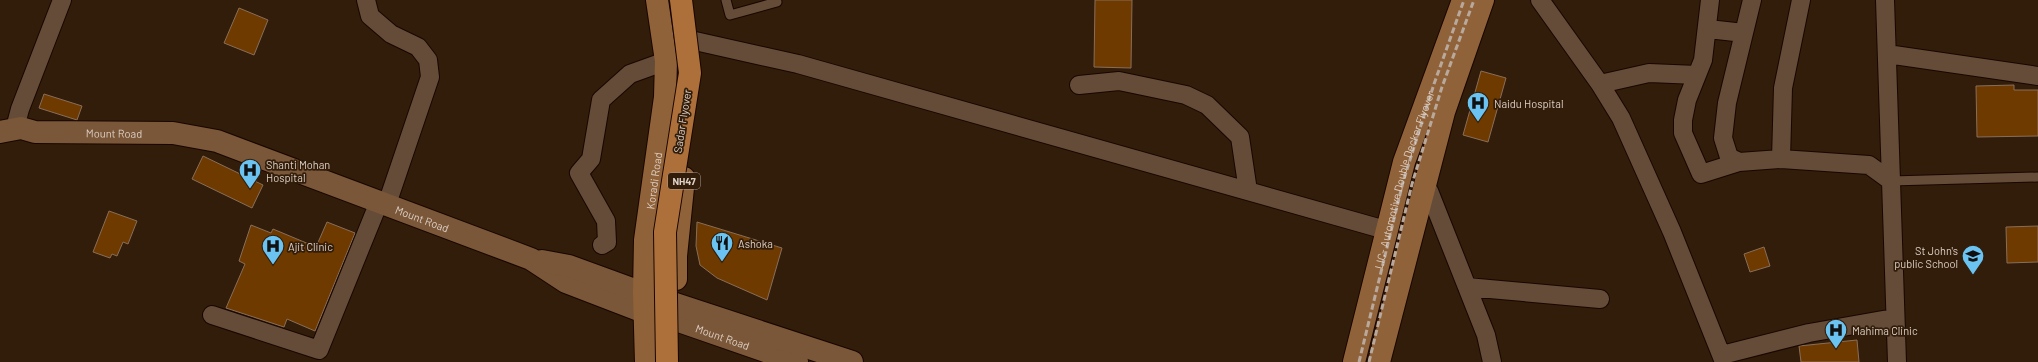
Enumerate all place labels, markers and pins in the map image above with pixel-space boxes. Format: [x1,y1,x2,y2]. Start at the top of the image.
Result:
hospital icon: Naidu Hospital [1465,90,1491,123]
place label: Naidu Hospital [1494,97,1563,110]
hospital icon: Shanti Mohan Hospital [237,157,263,190]
place label: Shanti Mohan Hospital [266,158,330,184]
restaurant icon: Ashoka [709,230,735,263]
hospital icon: Ajit Clinic [260,233,286,266]
place label: Ashoka [738,237,773,250]
place label: Ajit Clinic [288,240,333,253]
school or university icon: St John's public School [1960,243,1986,276]
place label: St John's public School [1894,244,1958,270]
hospital icon: Mahima Clinic [1823,317,1849,350]
place label: Mahima Clinic [1852,324,1918,337]

